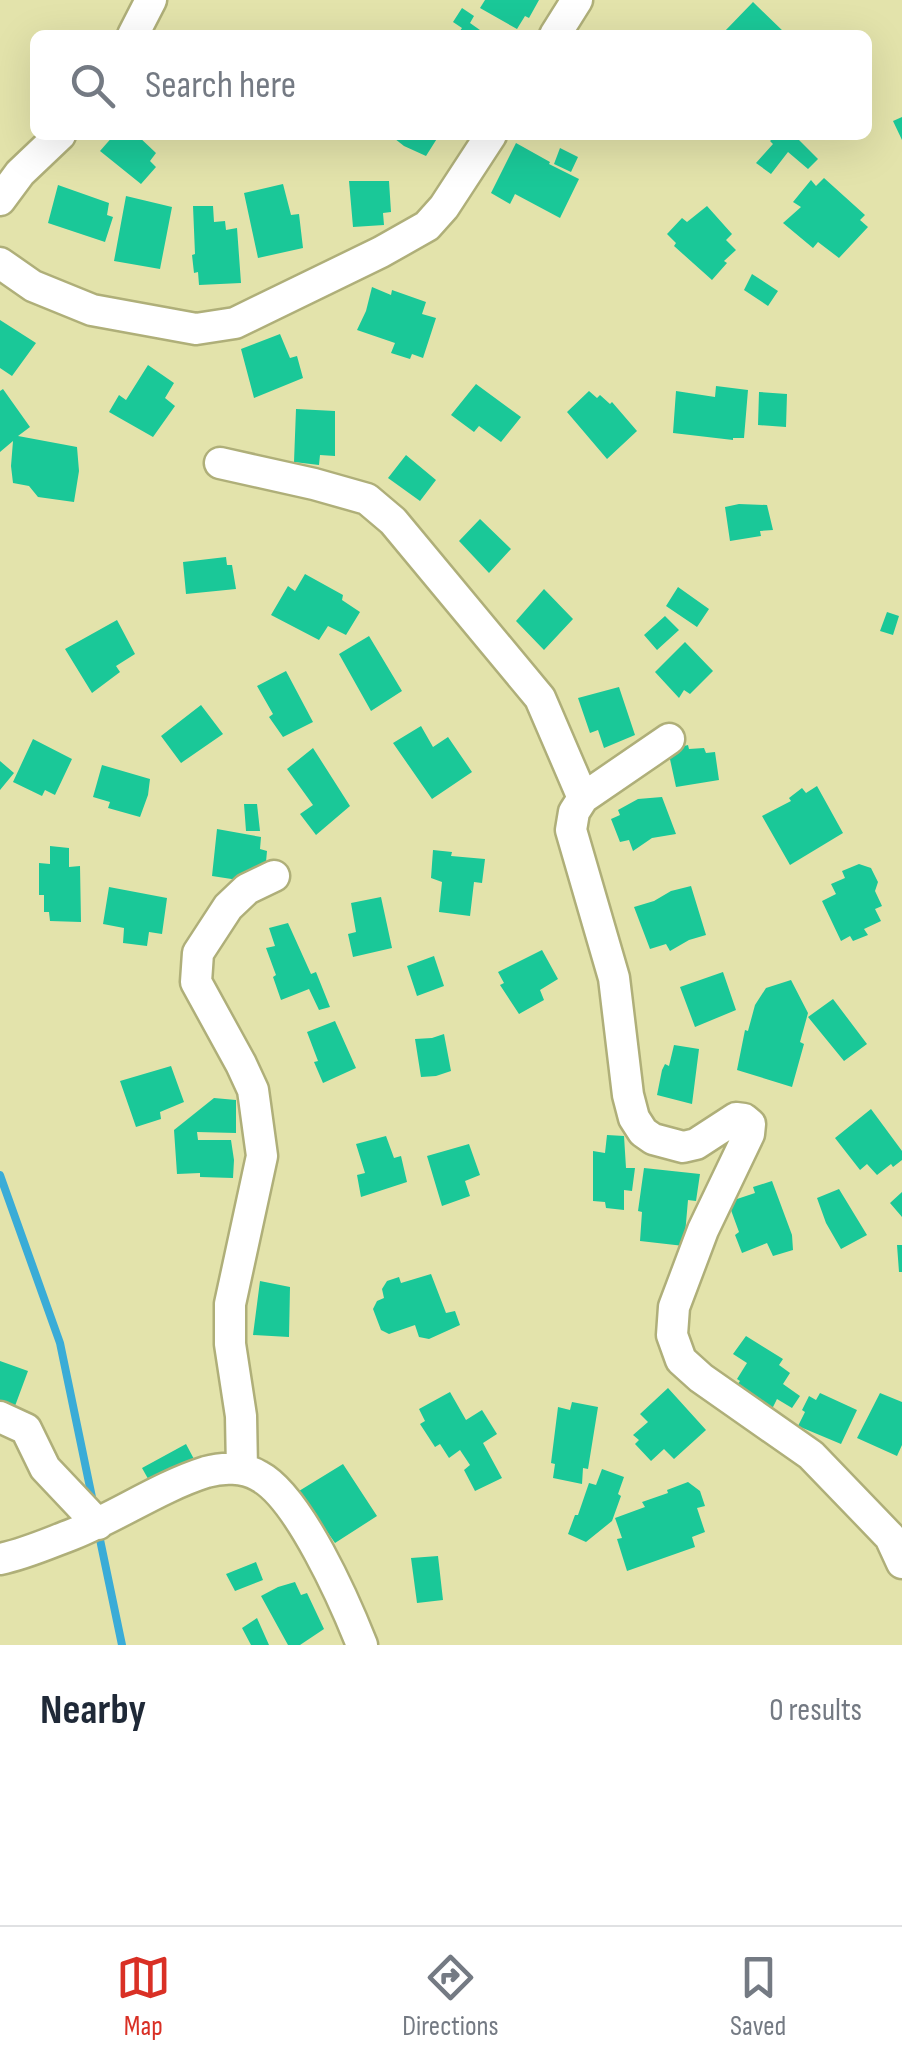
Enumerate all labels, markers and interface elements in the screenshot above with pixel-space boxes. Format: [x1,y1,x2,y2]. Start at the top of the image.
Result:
search box [30,30,872,140]
icon: search [65,58,120,113]
text: Search here [145,63,296,108]
text: Nearby [40,1685,146,1736]
text: 0 results [769,1691,862,1730]
tab: Map [116,1950,171,2043]
tab: Directions [402,1950,499,2043]
tab: Saved [730,1950,786,2043]

